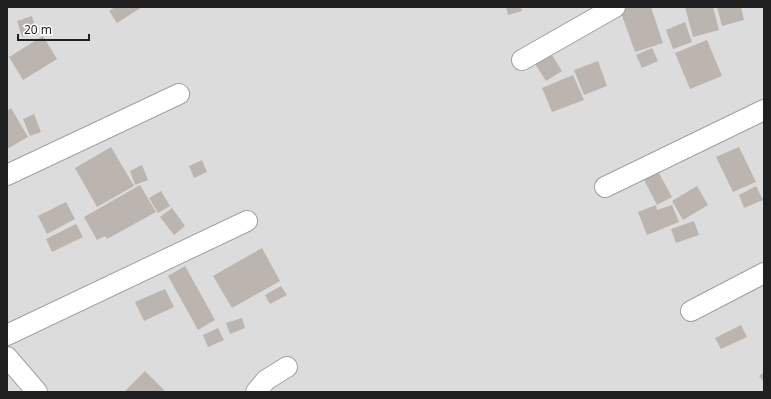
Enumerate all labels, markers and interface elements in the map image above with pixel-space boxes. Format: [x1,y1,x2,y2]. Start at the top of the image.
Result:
scale bar [18,16,89,42]
text: 20 m [24,21,52,38]

